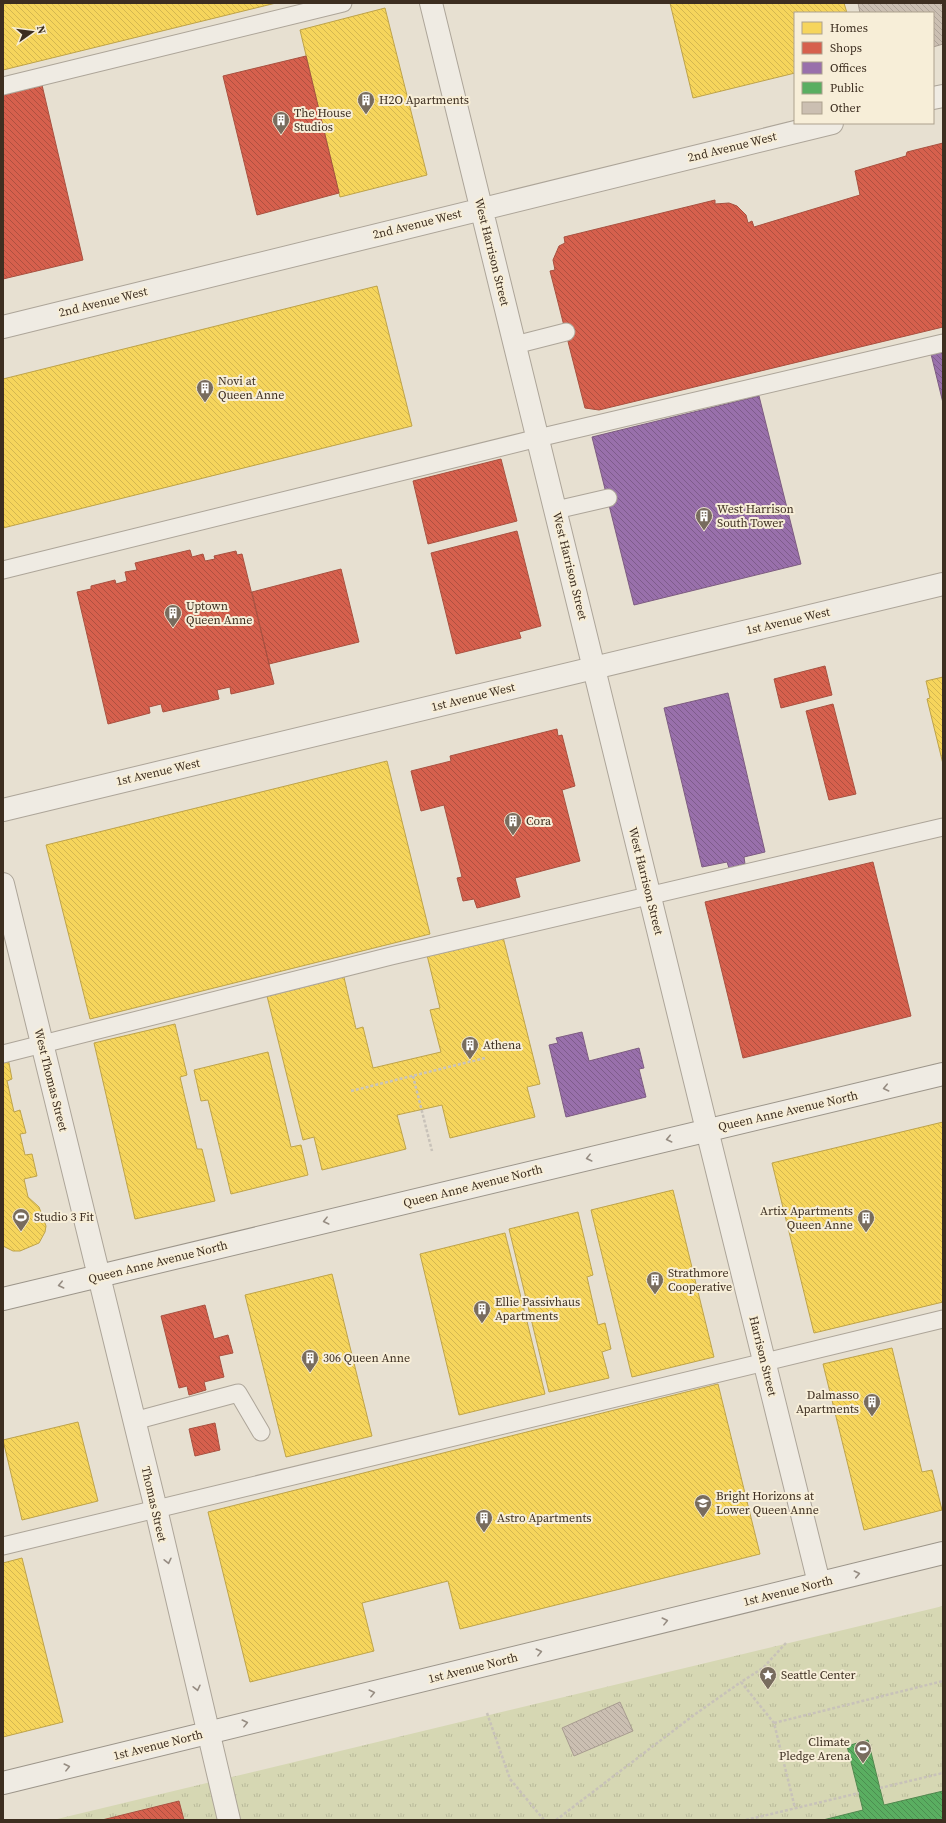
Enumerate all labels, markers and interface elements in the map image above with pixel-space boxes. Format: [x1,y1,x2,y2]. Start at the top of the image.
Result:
north arrow [12,12,52,52]
legend [794,12,934,124]
text: Homes [830,20,868,36]
text: N [33,24,49,35]
text: Shops [830,40,862,56]
text: Offices [830,60,867,76]
text: Public [830,80,864,96]
building icon: H2O Apartments [356,90,376,115]
place label: H2O Apartments [379,92,469,108]
text: Other [830,100,861,116]
place label: The House Studios [294,105,351,135]
building icon: The House Studios [271,110,291,135]
street label: 2nd Avenue West [686,128,778,166]
street label: West Harrison Street [471,196,513,308]
street label: 2nd Avenue West [371,205,463,243]
street label: 2nd Avenue West [57,283,149,321]
place label: Novi at Queen Anne [218,373,284,403]
building icon: Novi at Queen Anne [195,378,215,403]
place label: West Harrison South Tower [717,501,794,531]
building icon: West Harrison South Tower [694,506,714,531]
street label: West Harrison Street [549,510,591,622]
place label: Uptown Queen Anne [186,598,252,628]
building icon: Uptown Queen Anne [163,603,183,628]
street label: 1st Avenue West [744,604,832,638]
street label: 1st Avenue West [430,679,517,715]
street label: 1st Avenue West [114,755,202,789]
building icon: Cora [503,811,523,836]
place label: Cora [526,813,552,829]
street label: West Harrison Street [625,825,667,937]
street label: West Thomas Street [30,1027,72,1133]
building icon: Athena [460,1035,480,1060]
place label: Athena [483,1037,522,1053]
one-way arrow [883,1083,889,1091]
street label: Queen Anne Avenue North [717,1087,859,1135]
one-way arrow [666,1135,672,1143]
one-way arrow [586,1154,592,1162]
street label: Queen Anne Avenue North [402,1161,544,1211]
place label: Artix Apartments Queen Anne [760,1203,853,1233]
sports icon: Studio 3 Fit [11,1207,31,1232]
building icon: Artix Apartments Queen Anne [856,1208,876,1233]
place label: Studio 3 Fit [34,1209,94,1225]
one-way arrow [323,1217,329,1225]
street label: Queen Anne Avenue North [87,1237,229,1287]
place label: Strathmore Cooperative [668,1265,732,1295]
building icon: Strathmore Cooperative [645,1270,665,1295]
one-way arrow [58,1281,64,1289]
place label: Ellie Passivhaus Apartments [495,1294,580,1324]
building icon: Ellie Passivhaus Apartments [472,1299,492,1324]
street label: Harrison Street [745,1314,781,1398]
building icon: 306 Queen Anne [300,1348,320,1373]
place label: 306 Queen Anne [323,1350,410,1366]
place label: Dalmasso Apartments [796,1387,859,1417]
building icon: Dalmasso Apartments [862,1392,882,1417]
street label: Thomas Street [138,1465,170,1543]
place label: Bright Horizons at Lower Queen Anne [716,1488,819,1518]
school or university icon: Bright Horizons at Lower Queen Anne [693,1493,713,1518]
building icon: Astro Apartments [474,1508,494,1533]
place label: Astro Apartments [497,1510,592,1526]
one-way arrow [163,1558,171,1564]
one-way arrow [854,1570,860,1578]
street label: 1st Avenue North [742,1572,834,1610]
one-way arrow [662,1617,668,1625]
one-way arrow [535,1648,542,1656]
street label: 1st Avenue North [427,1649,519,1687]
place icon: Seattle Center [758,1665,778,1690]
place label: Seattle Center [781,1667,856,1683]
one-way arrow [192,1684,200,1691]
one-way arrow [368,1689,375,1697]
one-way arrow [242,1720,249,1728]
street label: 1st Avenue North [112,1726,204,1764]
place label: Climate Pledge Arena [779,1734,851,1764]
sports icon: Climate Pledge Arena [853,1739,873,1764]
one-way arrow [63,1763,70,1772]

